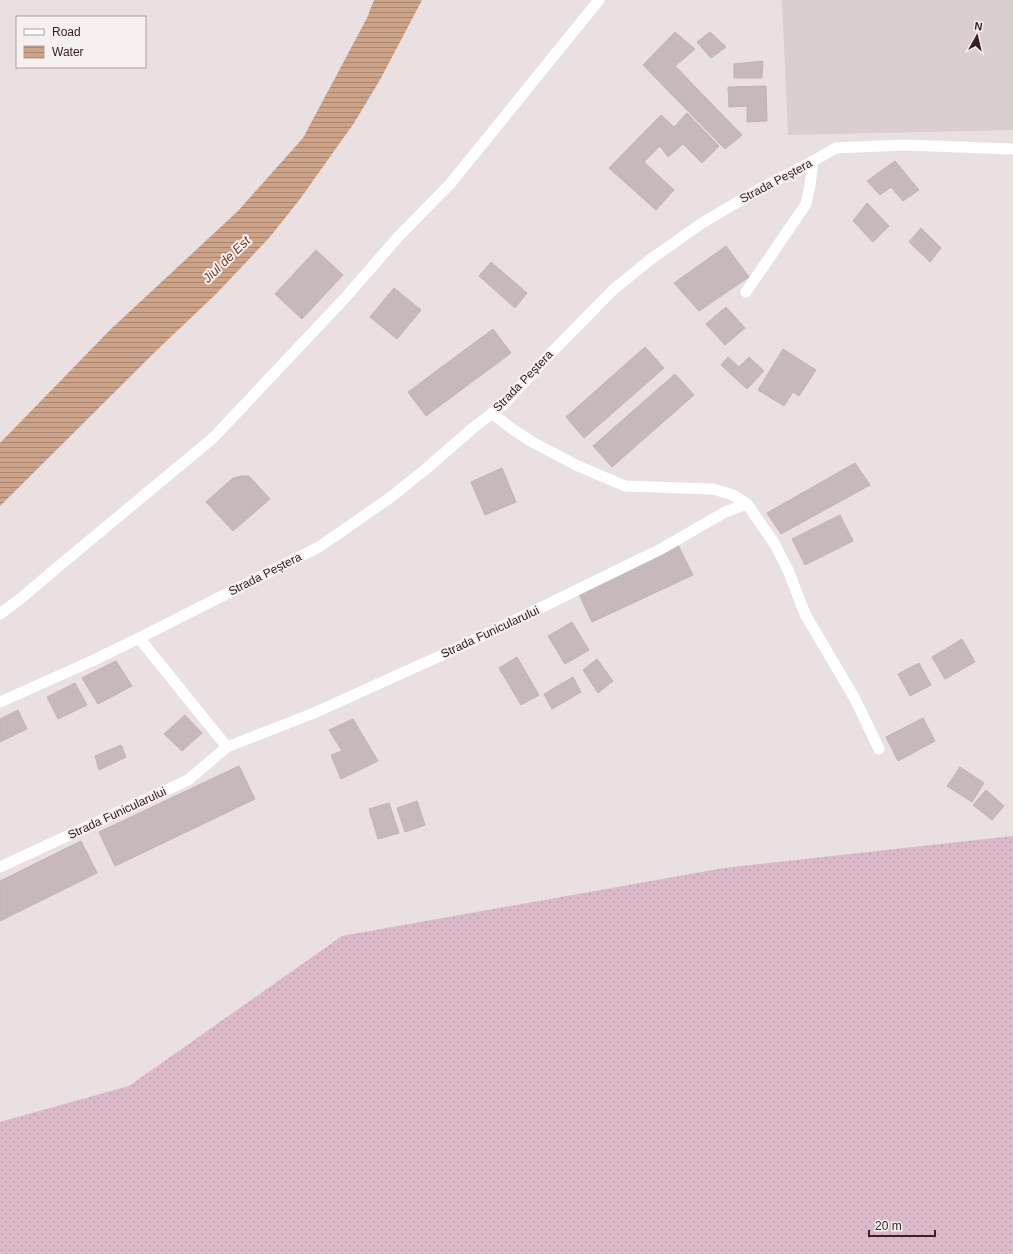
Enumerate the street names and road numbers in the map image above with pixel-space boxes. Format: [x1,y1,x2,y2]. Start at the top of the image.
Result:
street label: Strada Peștera [737,156,815,206]
street label: Strada Peștera [490,347,556,415]
street label: Strada Peștera [226,549,304,598]
street label: Strada Funicularului [439,603,541,661]
street label: Strada Funicularului [66,784,168,842]

